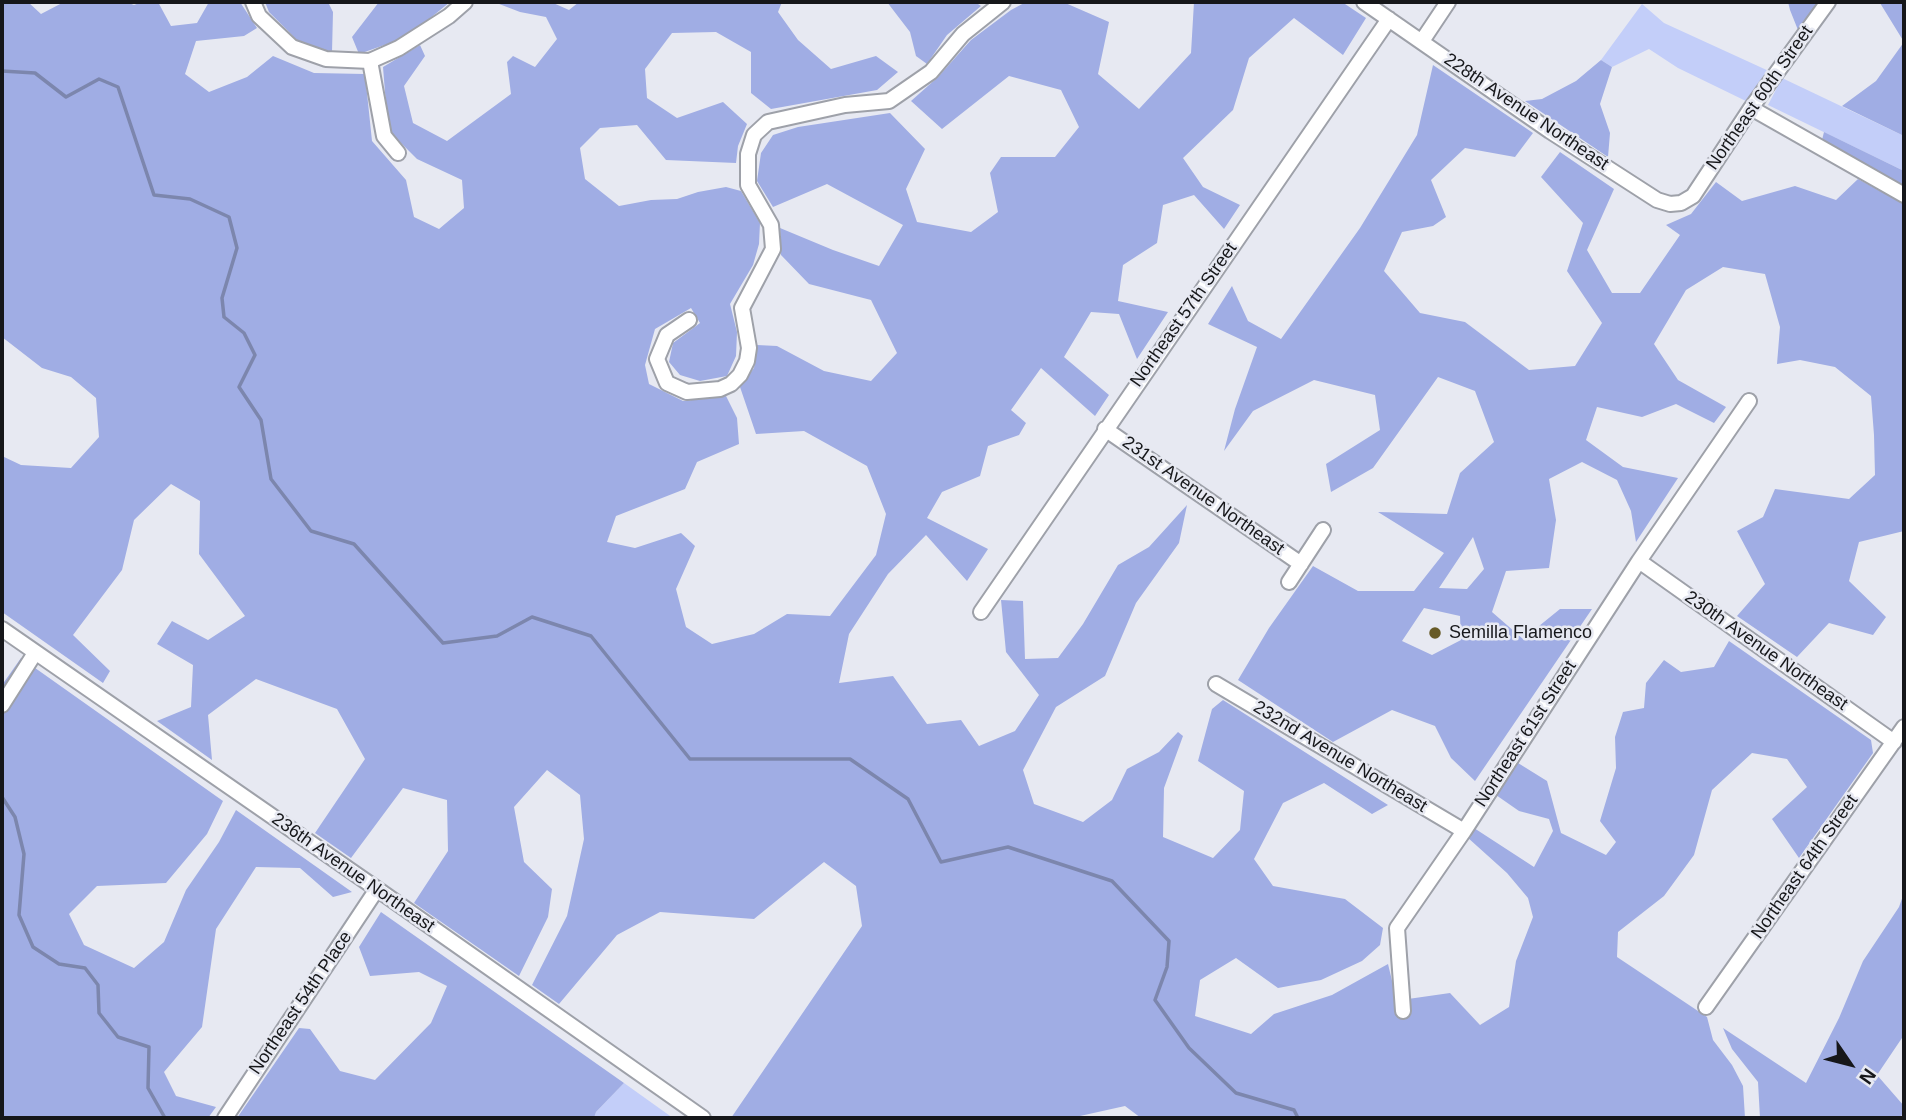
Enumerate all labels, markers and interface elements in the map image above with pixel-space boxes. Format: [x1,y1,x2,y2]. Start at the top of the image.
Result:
street label: Northeast 60th Street [1702,22,1818,174]
street label: 228th Avenue Northeast [1440,49,1612,175]
street label: Northeast 57th Street [1126,239,1242,391]
street label: 231st Avenue Northeast [1118,432,1288,560]
street label: 230th Avenue Northeast [1680,587,1852,715]
place label: Semilla Flamenco [1449,622,1592,644]
marker: Semilla Flamenco [1427,625,1443,641]
street label: Northeast 61st Street [1471,657,1581,811]
street label: 232nd Avenue Northeast [1249,697,1431,817]
street label: Northeast 64th Street [1747,791,1863,943]
street label: 236th Avenue Northeast [267,809,439,937]
street label: Northeast 54th Place [245,927,357,1079]
north arrow [1815,1029,1885,1099]
text: N [1855,1065,1880,1088]

